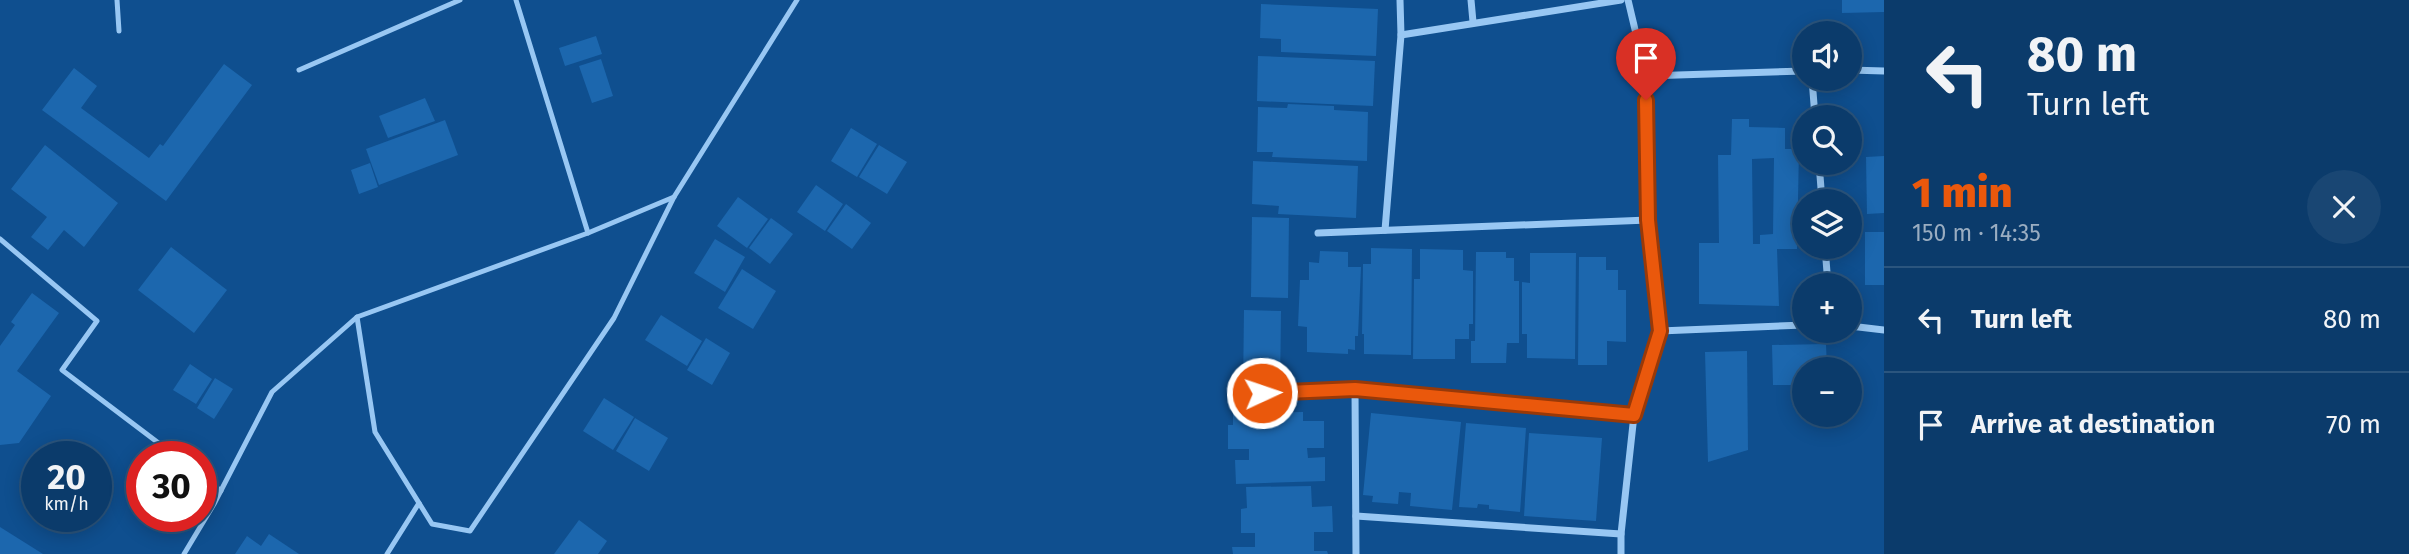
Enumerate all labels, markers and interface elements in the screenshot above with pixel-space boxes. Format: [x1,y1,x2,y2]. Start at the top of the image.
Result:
map controls [1792,21,1862,427]
button: sound [1792,21,1862,91]
text: 80 m [2027,25,2137,84]
pin [1616,28,1676,100]
icon: left [1912,28,2003,119]
icon: arrive [1627,39,1665,77]
text: Turn left [2027,85,2149,123]
button: search [1792,105,1862,175]
text: 1 min [1912,168,2013,218]
button: close [2307,170,2381,244]
button: layers [1792,189,1862,259]
text: 150 m · 14:35 [1912,219,2041,247]
button: + [1792,273,1862,343]
icon: left [1912,301,1950,339]
text: Turn left [1971,304,2072,335]
text: 80 m [2323,304,2381,335]
position arrow [1225,356,1299,430]
button: − [1792,357,1862,427]
icon: arrive [1912,406,1950,444]
text: Arrive at destination [1971,409,2215,440]
text: 70 m [2326,409,2381,440]
speed limit sign: 30 [126,441,217,532]
text: 20 [47,456,86,498]
text: km/h [44,493,89,515]

